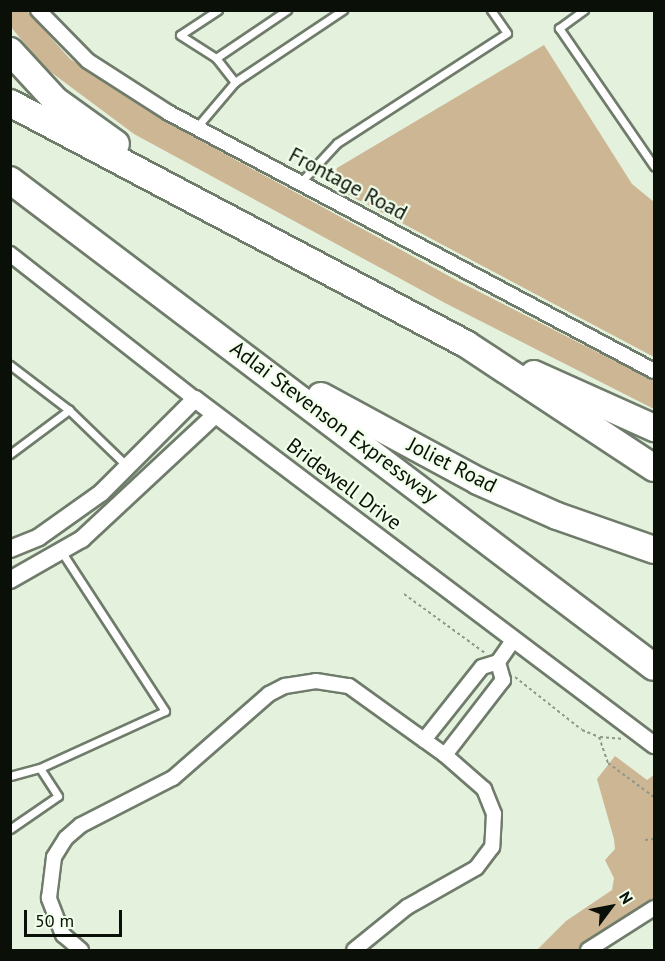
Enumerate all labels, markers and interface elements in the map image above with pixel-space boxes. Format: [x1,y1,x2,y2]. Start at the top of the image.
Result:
street label: Frontage Road [285,142,411,226]
street label: Adlai Stevenson Expressway [225,336,443,508]
street label: Joliet Road [403,432,501,498]
street label: Bridewell Drive [281,433,407,535]
north arrow [581,877,641,937]
text: N [615,888,638,907]
scale bar [27,898,124,936]
text: 50 m [35,909,74,932]

